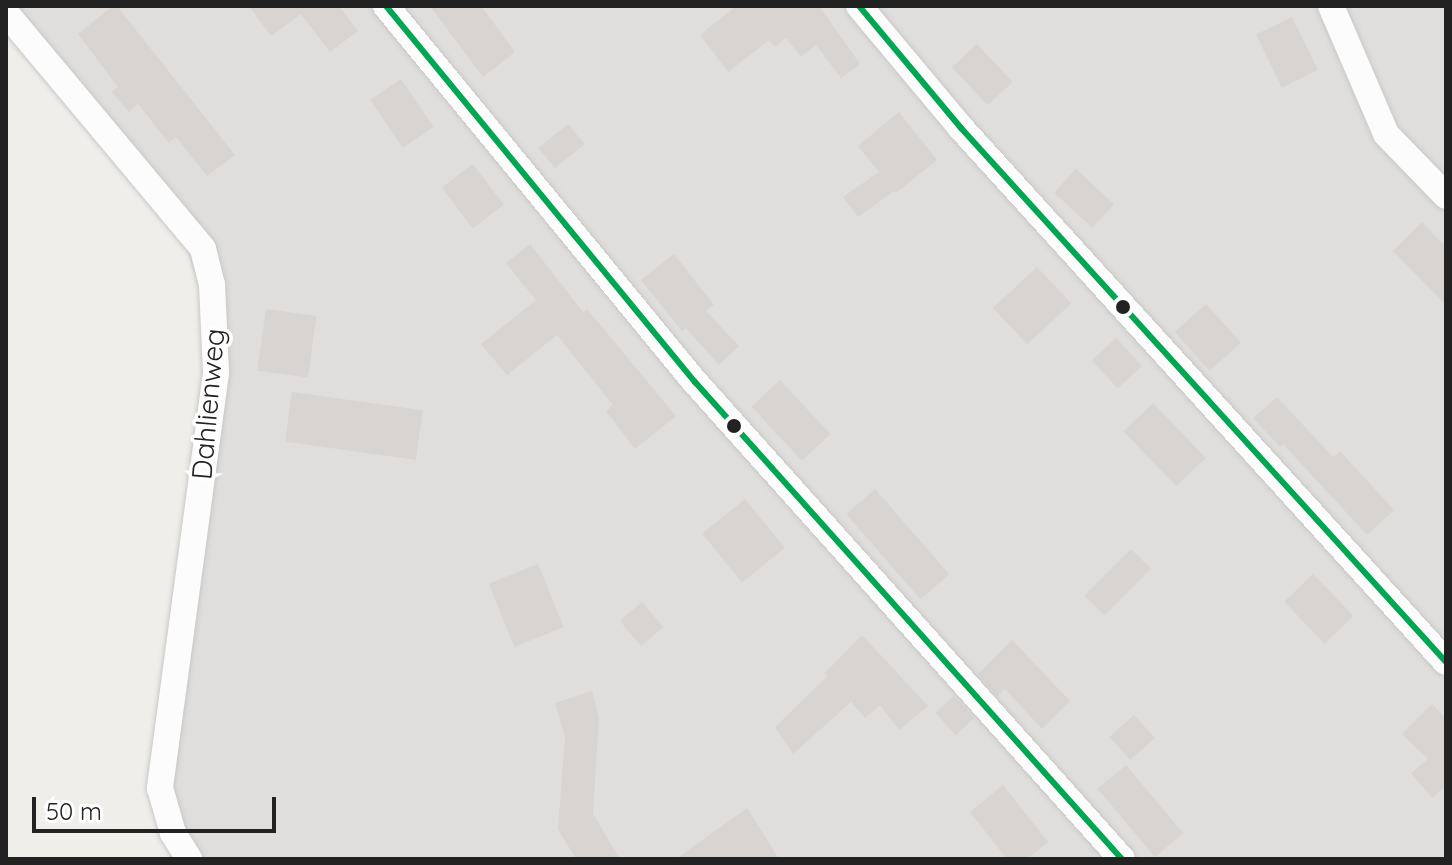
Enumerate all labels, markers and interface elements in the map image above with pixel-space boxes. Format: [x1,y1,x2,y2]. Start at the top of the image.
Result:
unlabelled marker [1115,299,1131,315]
street label: Dahlienweg [185,327,231,481]
unlabelled marker [726,418,742,434]
scale bar [36,781,280,831]
text: 50 m [46,796,102,826]

